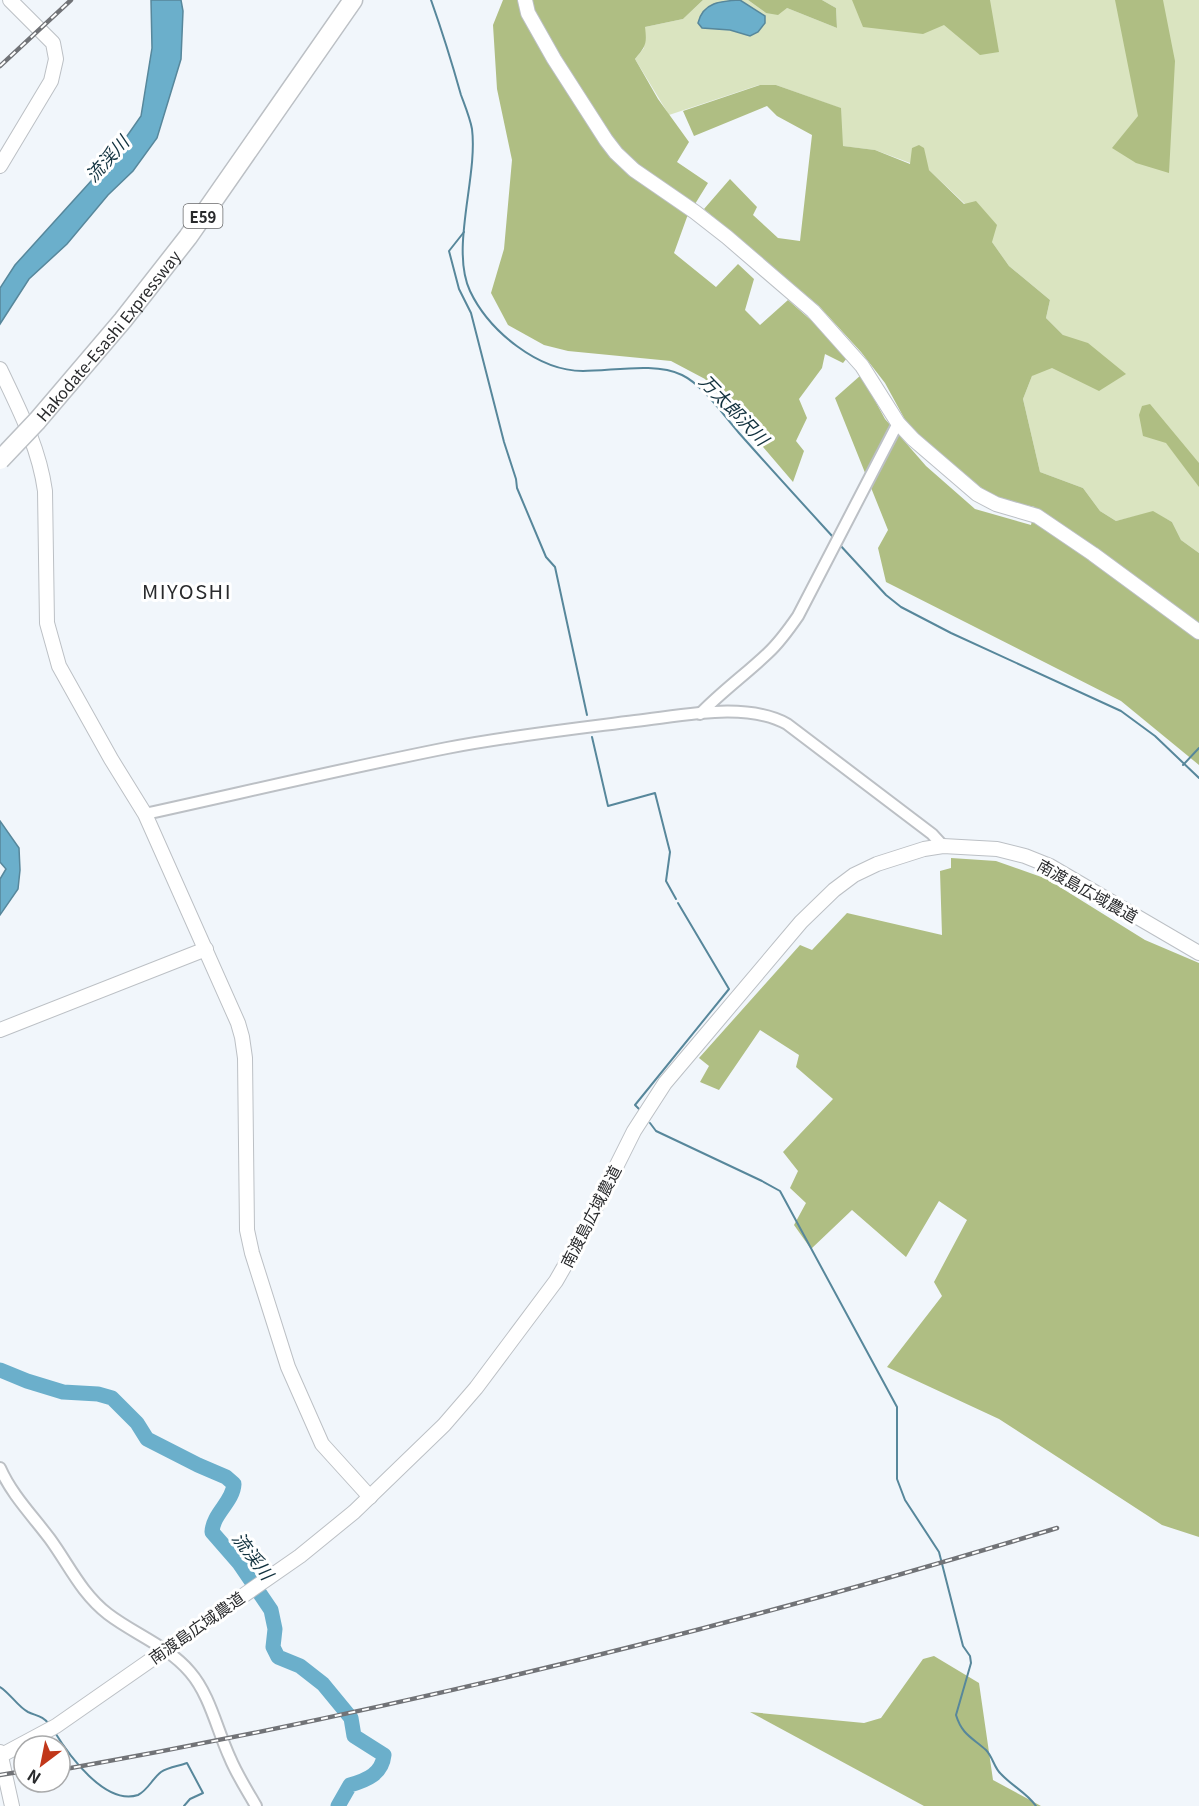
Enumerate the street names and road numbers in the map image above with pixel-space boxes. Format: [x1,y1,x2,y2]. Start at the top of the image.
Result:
road number: E59 [184,204,222,228]
street label: Hakodate-Esashi Expressway [30,244,186,426]
street label: 南渡島広域農道 [1033,852,1143,928]
street label: 南渡島広域農道 [554,1161,626,1271]
street label: 南渡島広域農道 [143,1585,249,1669]

